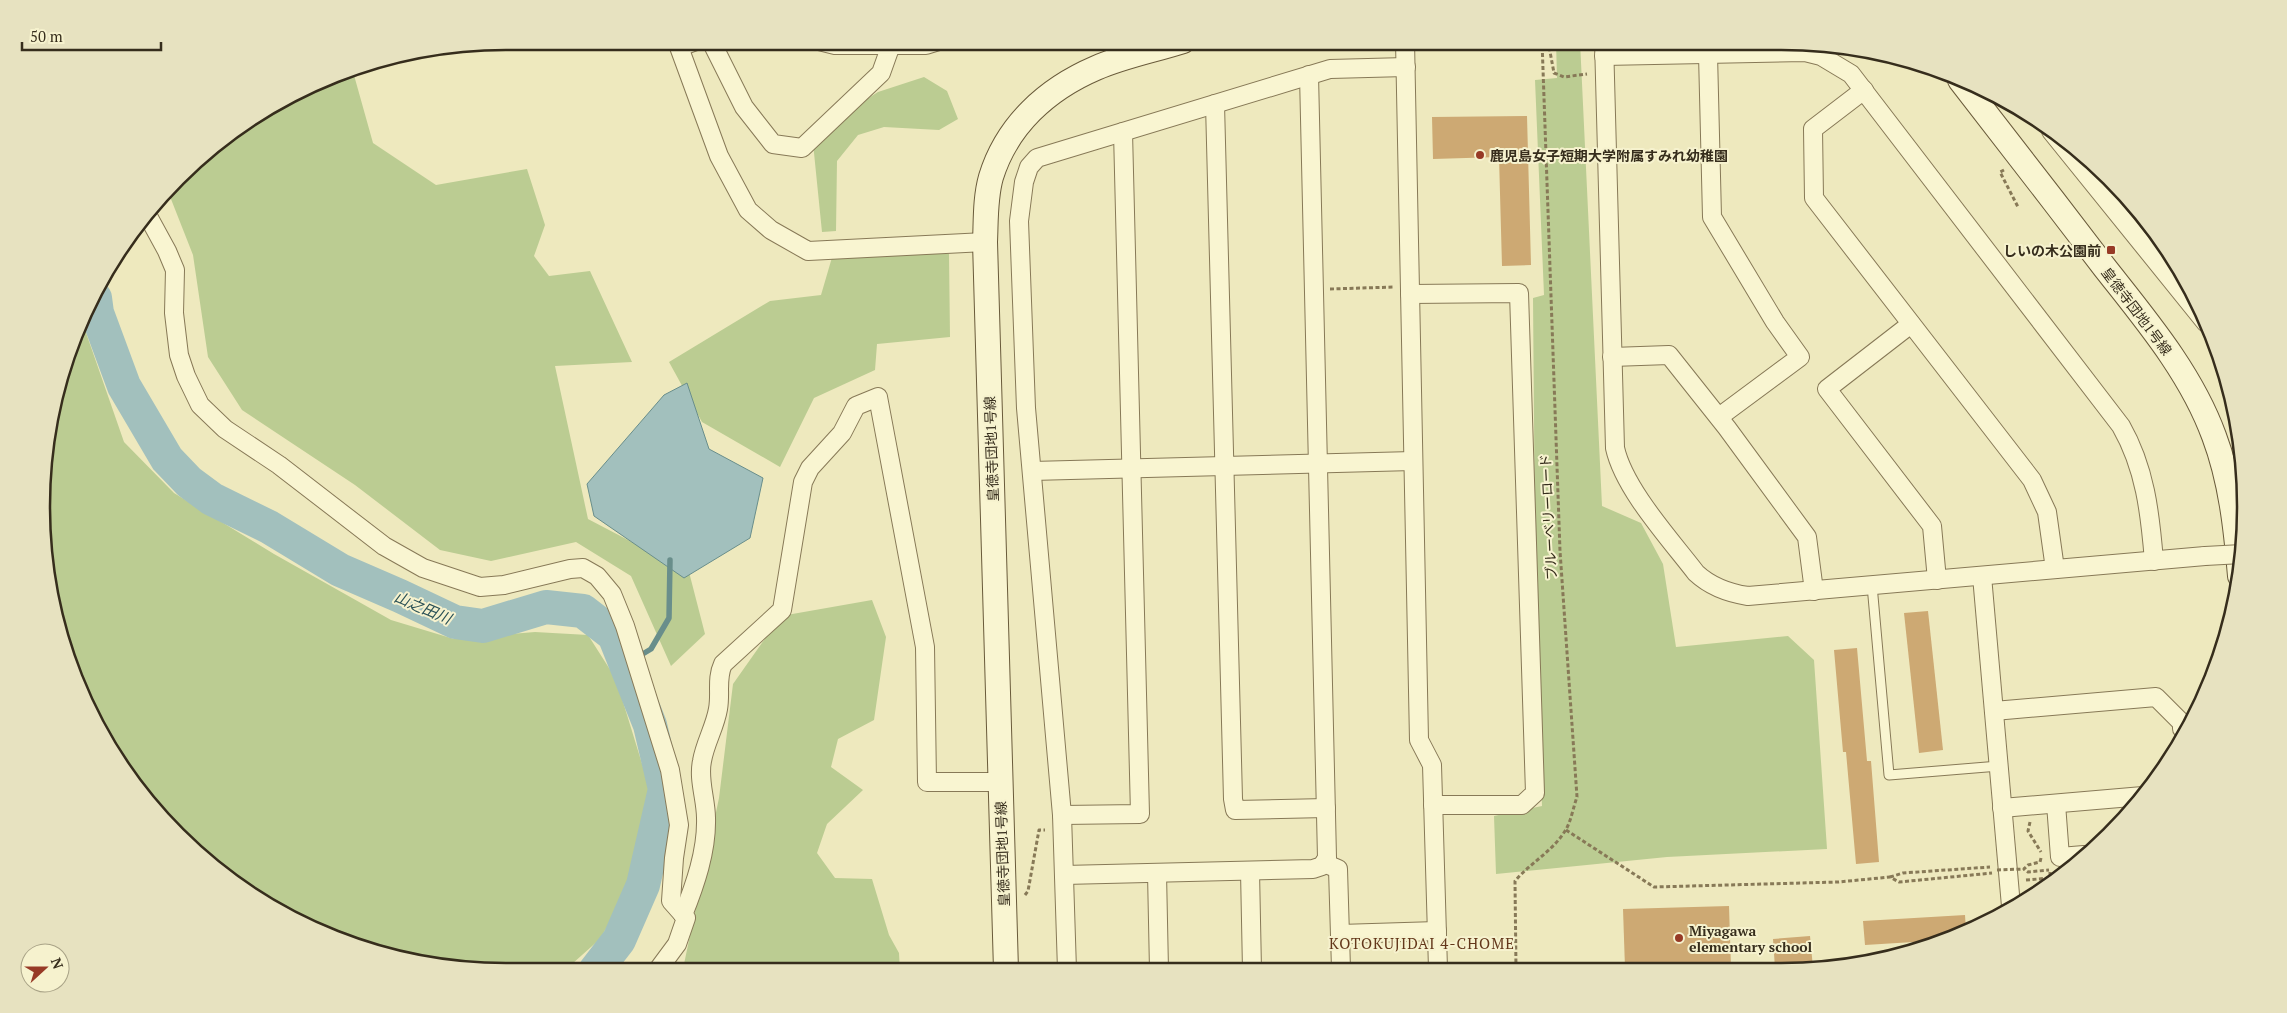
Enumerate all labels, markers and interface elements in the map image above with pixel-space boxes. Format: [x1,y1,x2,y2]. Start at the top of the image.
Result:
scale bar [22,20,161,52]
text: 50 m [30,26,63,46]
place label: 鹿児島女子短期大学附属すみれ幼稚園 [1490,146,1728,165]
marker: 鹿児島女子短期大学附属すみれ幼稚園 [1474,149,1486,161]
place label: しいの木公園前 [2003,241,2101,260]
marker: しいの木公園前 [2105,244,2117,256]
street label: 皇徳寺団地1号線 [2098,263,2176,359]
street label: 皇徳寺団地1号線 [980,396,1002,502]
street label: ブルーベリーロード [1535,454,1561,580]
water label: 山之田川 [391,586,456,629]
street label: 皇徳寺団地1号線 [991,801,1013,907]
place label: Miyagawa elementary school [1689,921,1813,956]
marker: Miyagawa elementary school [1673,932,1685,944]
district label: KOTOKUJIDAI 4-CHOME [1329,933,1515,953]
north arrow [20,943,70,993]
text: N [47,955,69,972]

